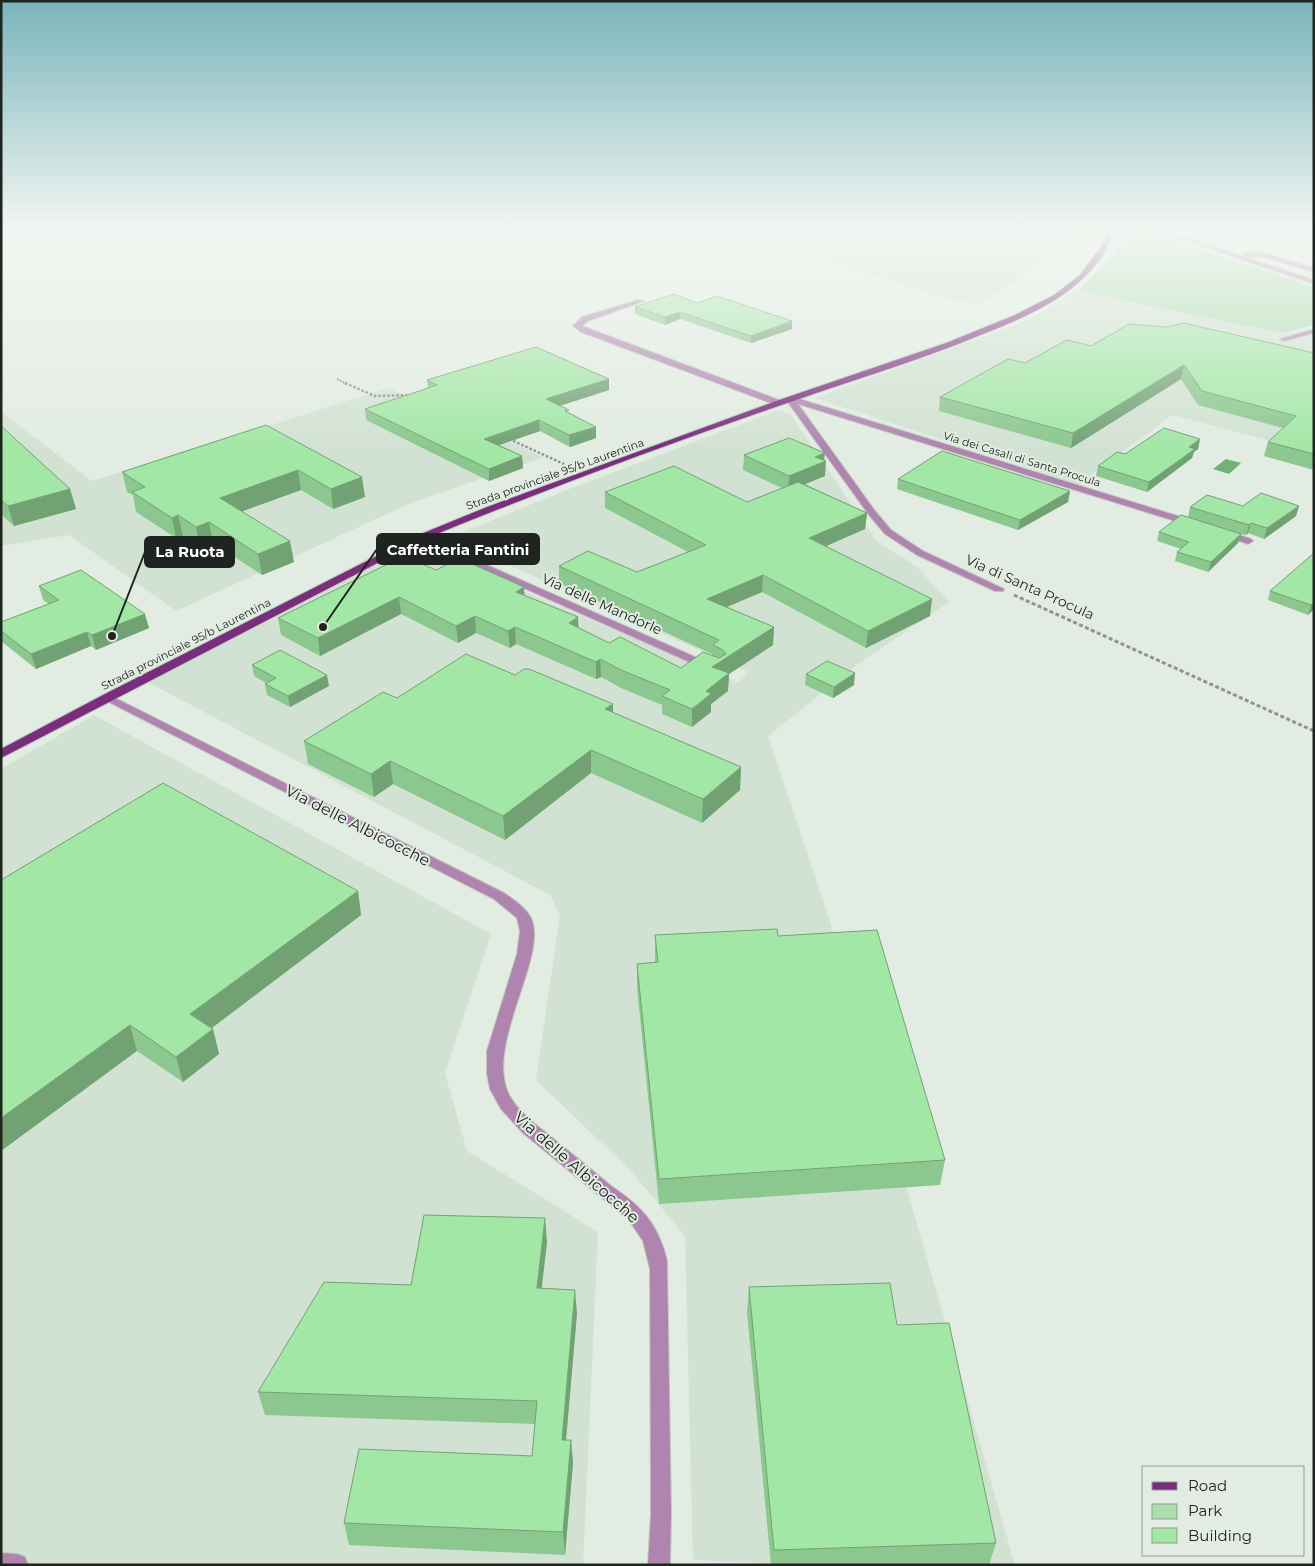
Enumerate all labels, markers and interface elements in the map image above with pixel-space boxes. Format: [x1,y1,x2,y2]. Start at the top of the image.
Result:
street label: Via dei Casali di Santa Procula [941,428,1103,490]
street label: Strada provinciale 95/b Laurentina [464,435,646,513]
callout: Caffetteria Fantini [377,534,539,564]
callout: La Ruota [145,537,234,567]
text: Caffetteria Fantini [387,540,529,559]
text: La Ruota [155,542,225,561]
street label: Via di Santa Procula [963,550,1097,624]
street label: Via delle Mandorle [539,569,665,639]
street label: Strada provinciale 95/b Laurentina [99,595,273,693]
street label: Via delle Albicocche [282,781,433,870]
street label: Via delle Albicocche [510,1108,643,1227]
legend [1142,1466,1305,1556]
text: Road [1188,1476,1227,1495]
text: Park [1188,1501,1222,1520]
text: Building [1188,1526,1252,1545]

